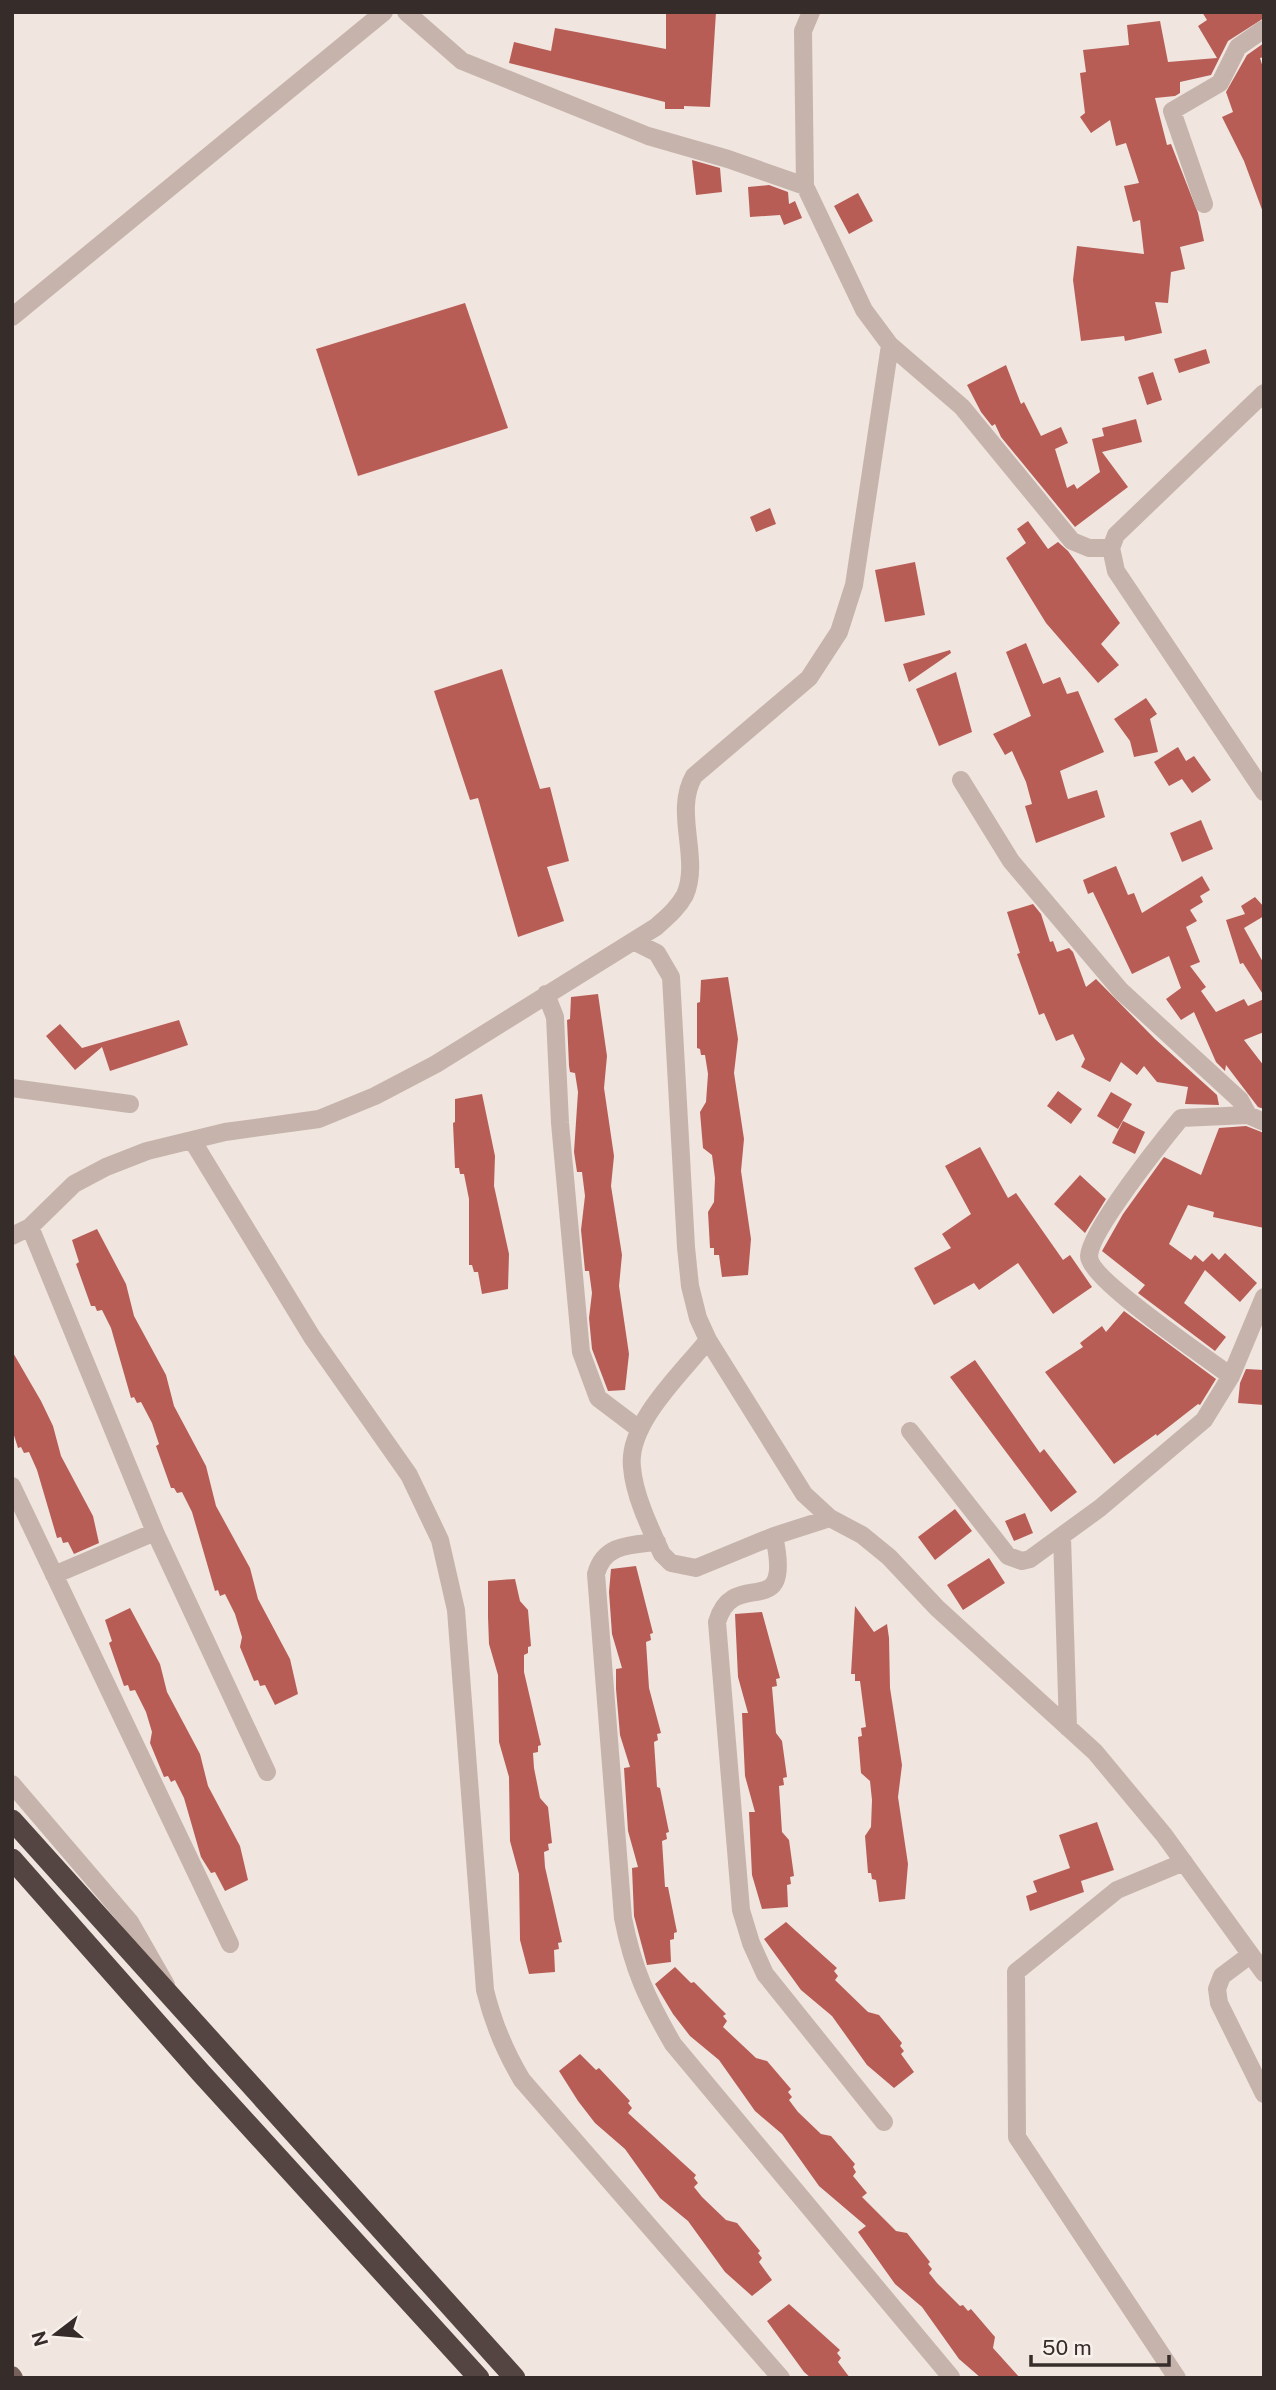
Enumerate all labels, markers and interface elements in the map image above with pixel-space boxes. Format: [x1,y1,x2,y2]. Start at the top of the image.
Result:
north arrow [21,2299,91,2369]
scale bar [1031,2324,1169,2368]
text: N [27,2329,52,2349]
text: 50 m [1042,2335,1092,2360]

